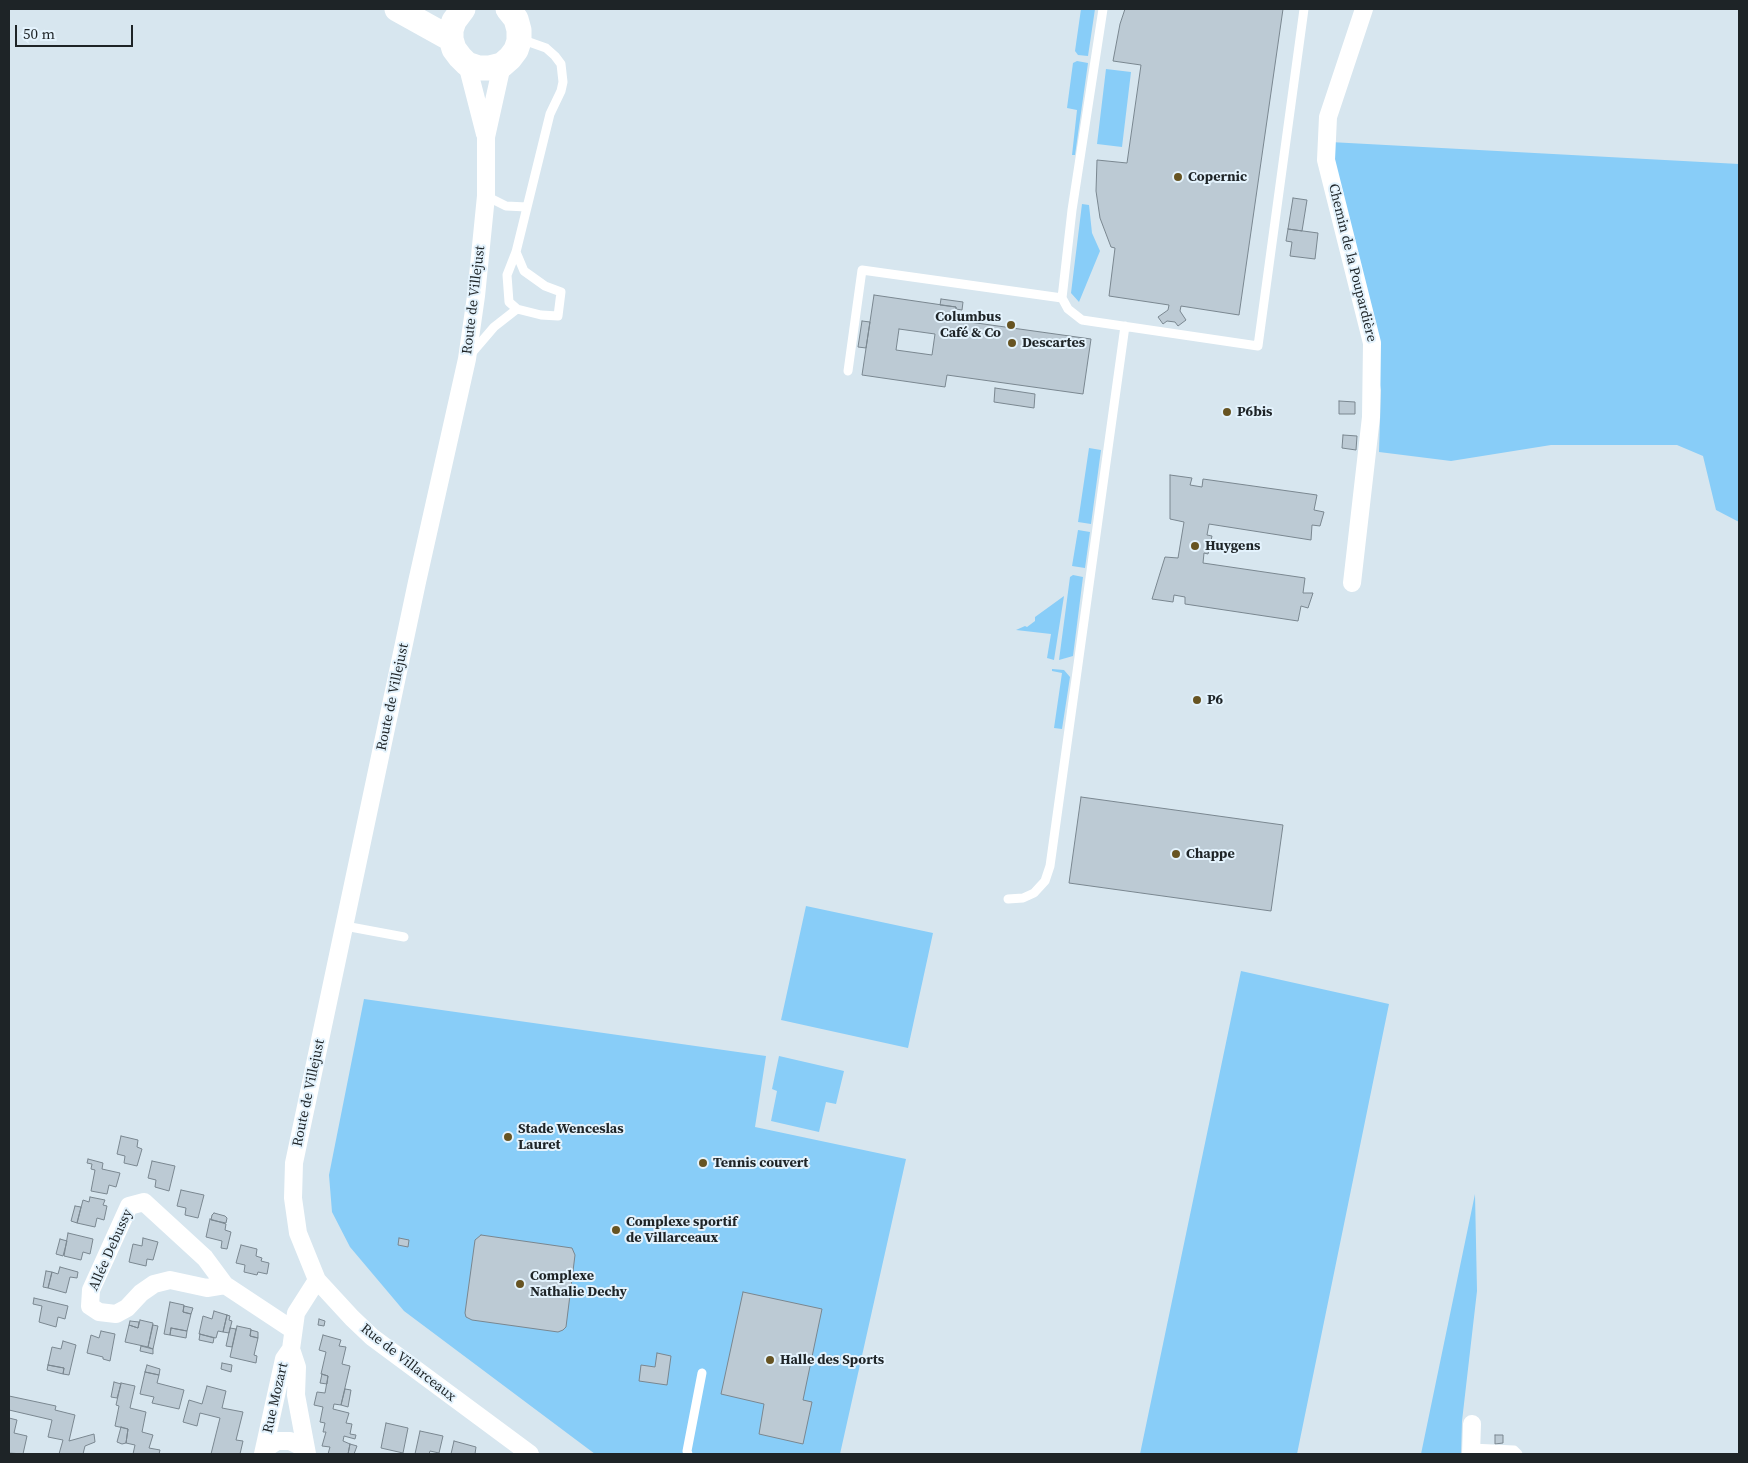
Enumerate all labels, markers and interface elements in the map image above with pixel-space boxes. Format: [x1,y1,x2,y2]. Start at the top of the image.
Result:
scale bar [18,15,135,47]
text: 50 m [23,23,55,44]
place label: Copernic [1188,169,1247,185]
marker: Copernic [1172,171,1184,183]
street label: Chemin de la Poupardière [1324,182,1380,344]
street label: Route de Villejust [459,245,489,355]
place label: Columbus Café & Co [935,309,1001,342]
marker: Columbus Café & Co [1005,319,1017,331]
place label: Descartes [1022,335,1085,351]
marker: Descartes [1006,337,1018,349]
place label: P6bis [1237,404,1272,420]
marker: P6bis [1221,406,1233,418]
place label: Huygens [1205,538,1260,554]
marker: Huygens [1189,540,1201,552]
street label: Route de Villejust [373,642,413,752]
place label: P6 [1207,692,1223,708]
marker: P6 [1191,694,1203,706]
place label: Chappe [1186,846,1235,862]
marker: Chappe [1170,848,1182,860]
street label: Route de Villejust [289,1038,329,1148]
place label: Stade Wenceslas Lauret [518,1121,624,1154]
marker: Stade Wenceslas Lauret [502,1131,514,1143]
place label: Tennis couvert [713,1155,808,1171]
marker: Tennis couvert [697,1157,709,1169]
street label: Allée Debussy [86,1207,136,1293]
place label: Complexe sportif de Villarceaux [626,1214,737,1246]
marker: Complexe sportif de Villarceaux [610,1224,622,1236]
place label: Complexe Nathalie Dechy [530,1268,627,1300]
marker: Complexe Nathalie Dechy [514,1278,526,1290]
street label: Rue de Villarceaux [357,1321,459,1405]
place label: Halle des Sports [780,1352,884,1368]
marker: Halle des Sports [764,1354,776,1366]
street label: Rue Mozart [260,1361,292,1435]

